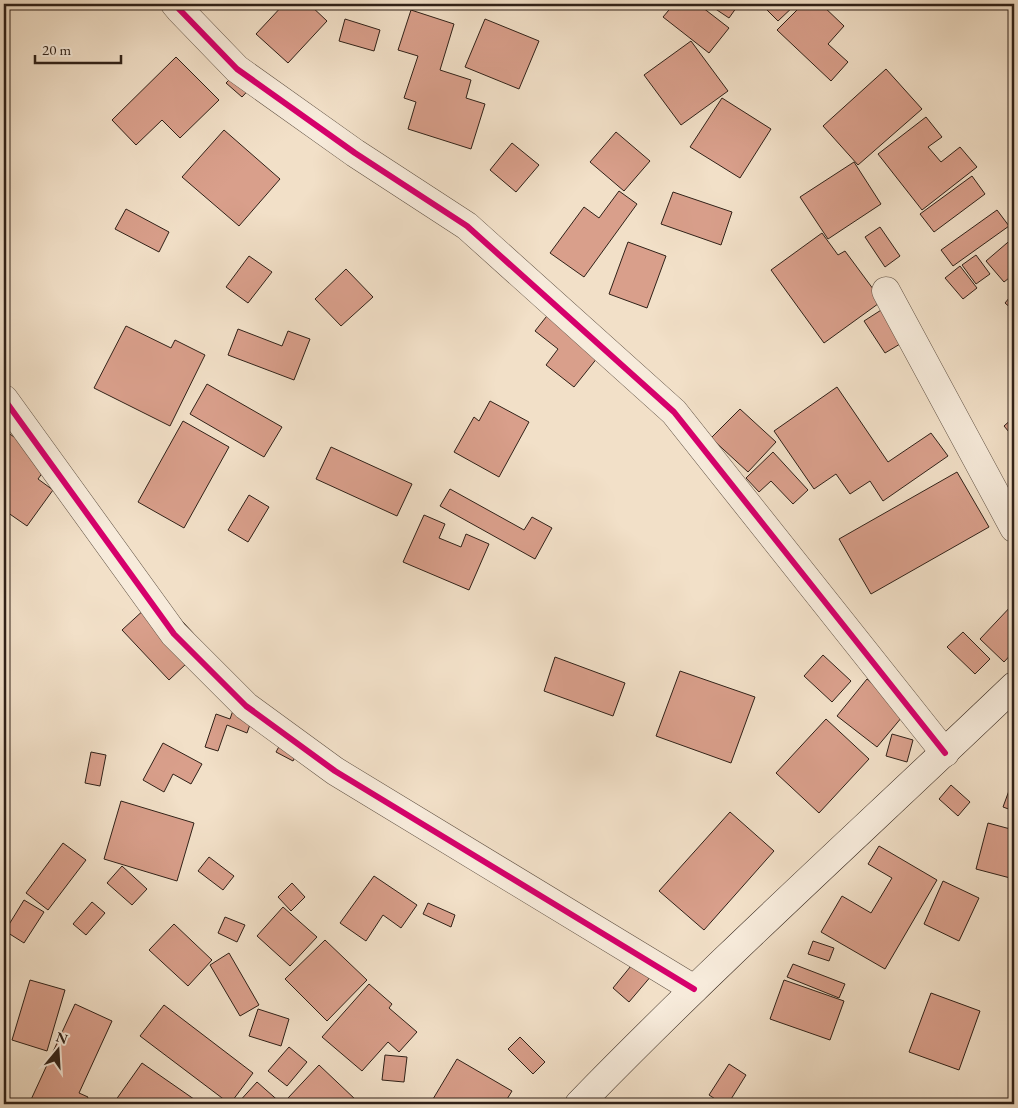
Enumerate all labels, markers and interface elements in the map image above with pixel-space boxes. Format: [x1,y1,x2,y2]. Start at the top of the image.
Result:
scale bar [35,32,121,64]
text: 20 m [42,40,71,59]
north arrow [32,1026,82,1076]
text: N [54,1027,71,1048]

